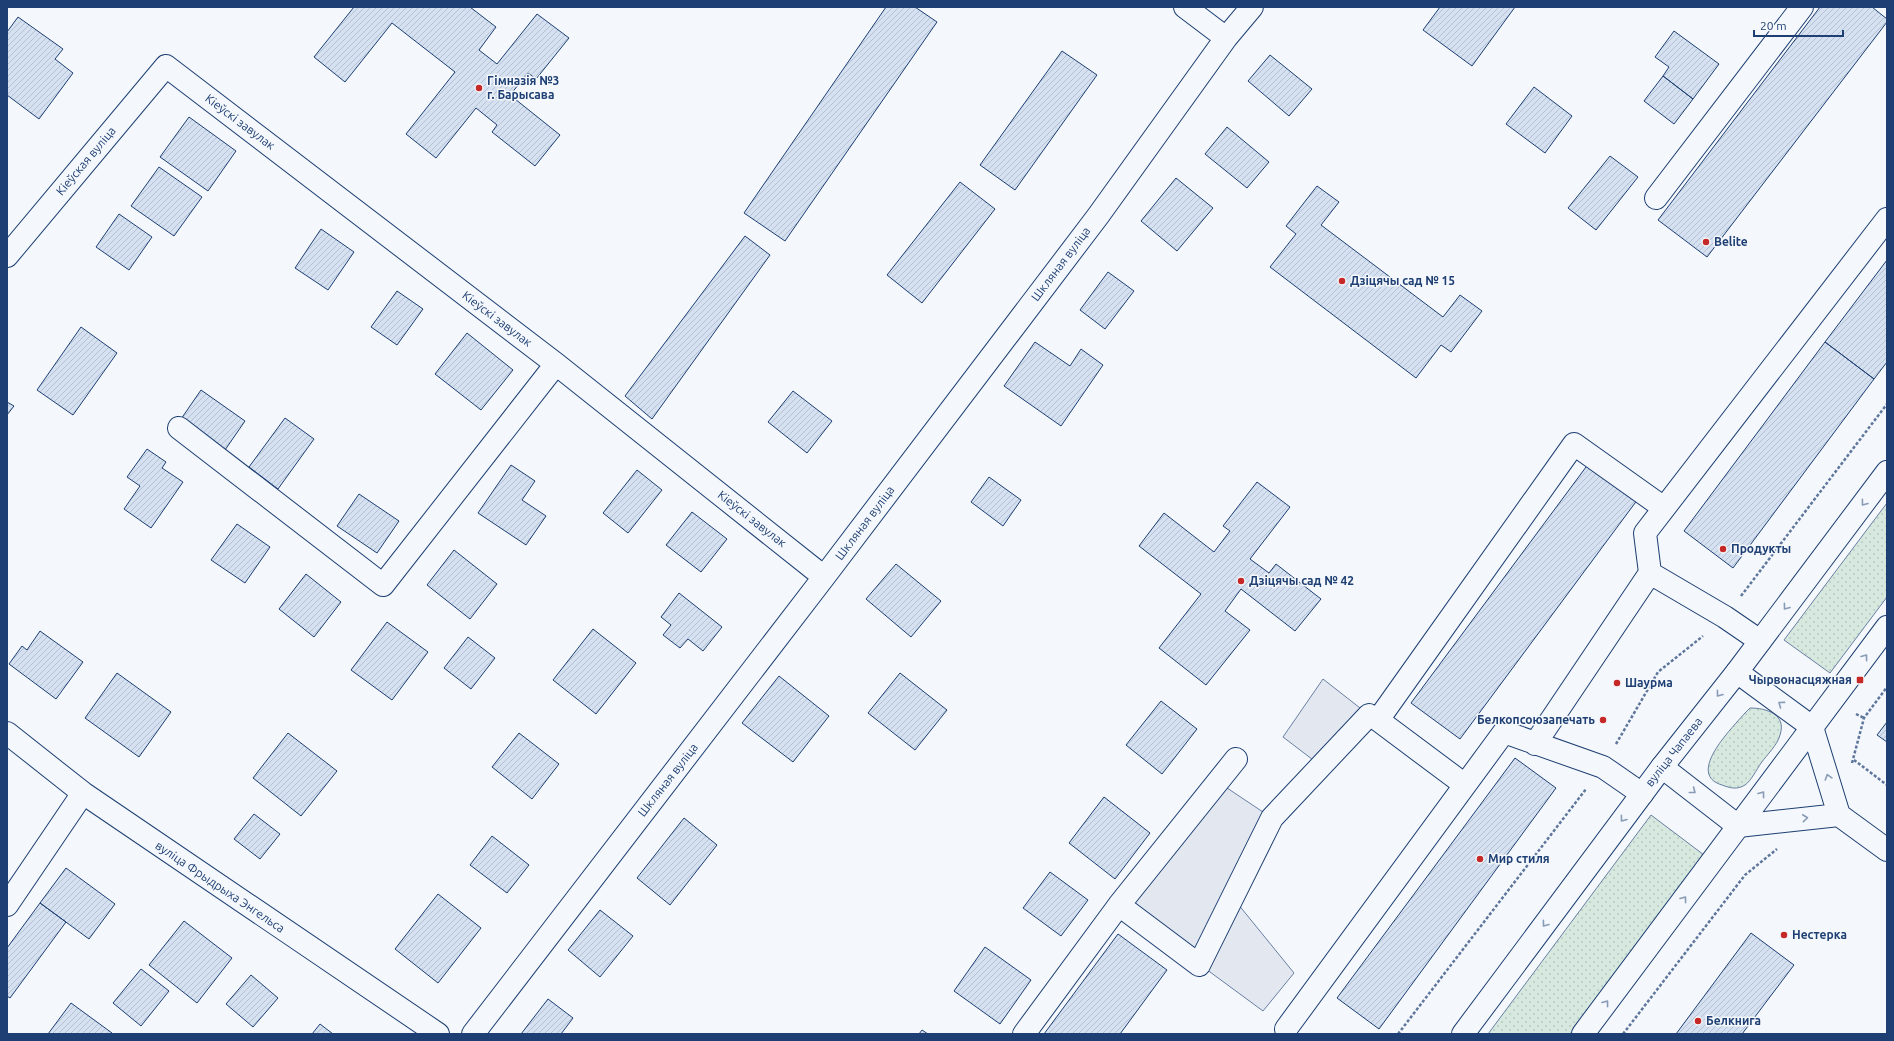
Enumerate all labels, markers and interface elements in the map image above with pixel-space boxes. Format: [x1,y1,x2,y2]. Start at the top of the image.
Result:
scale bar [1754,12,1843,38]
text: 20 m [1760,19,1787,32]
place label: Гімназія №3 г. Барысава [487,74,559,101]
marker: Гімназія №3 г. Барысава [474,83,484,93]
street label: Кіеўскі завулак [203,91,278,152]
street label: Кіеўская вуліца [53,124,118,197]
street label: Шкляная вуліца [1029,224,1093,303]
place label: Belite [1714,235,1748,248]
marker: Belite [1701,237,1711,247]
place label: Дзіцячы сад № 15 [1350,274,1455,287]
marker: Дзіцячы сад № 15 [1337,276,1347,286]
street label: Кіеўскі завулак [460,288,535,349]
street label: Шкляная вуліца [833,483,897,562]
street label: Кіеўскі завулак [715,488,789,549]
one-way arrow [1861,499,1868,506]
place label: Продукты [1731,542,1791,555]
marker: Продукты [1718,544,1728,554]
place label: Дзіцячы сад № 42 [1249,574,1354,587]
marker: Дзіцячы сад № 42 [1236,576,1246,586]
one-way arrow [1783,603,1790,610]
one-way arrow [1860,654,1867,661]
place label: Чырвонасцяжная [1749,673,1852,686]
marker: Чырвонасцяжная [1855,675,1865,685]
place label: Шаурма [1625,676,1673,689]
marker: Шаурма [1612,678,1622,688]
one-way arrow [1717,690,1724,697]
one-way arrow [1778,701,1785,708]
place label: Белкопсоюзапечать [1477,713,1595,726]
marker: Белкопсоюзапечать [1598,715,1608,725]
street label: вуліца Чапаева [1643,715,1705,789]
street label: Шкляная вуліца [635,741,700,819]
one-way arrow [1824,774,1833,781]
one-way arrow [1689,786,1696,793]
one-way arrow [1757,792,1764,799]
one-way arrow [1802,814,1808,823]
one-way arrow [1621,815,1628,822]
street label: вуліца Фрыдрыха Энгельса [153,838,287,935]
place label: Мир стиля [1488,852,1550,865]
marker: Мир стиля [1475,854,1485,864]
one-way arrow [1679,896,1686,903]
one-way arrow [1543,919,1550,926]
place label: Нестерка [1792,928,1847,941]
marker: Нестерка [1779,930,1789,940]
one-way arrow [1602,1000,1609,1007]
place label: Белкнига [1706,1014,1761,1027]
marker: Белкнига [1693,1016,1703,1026]

